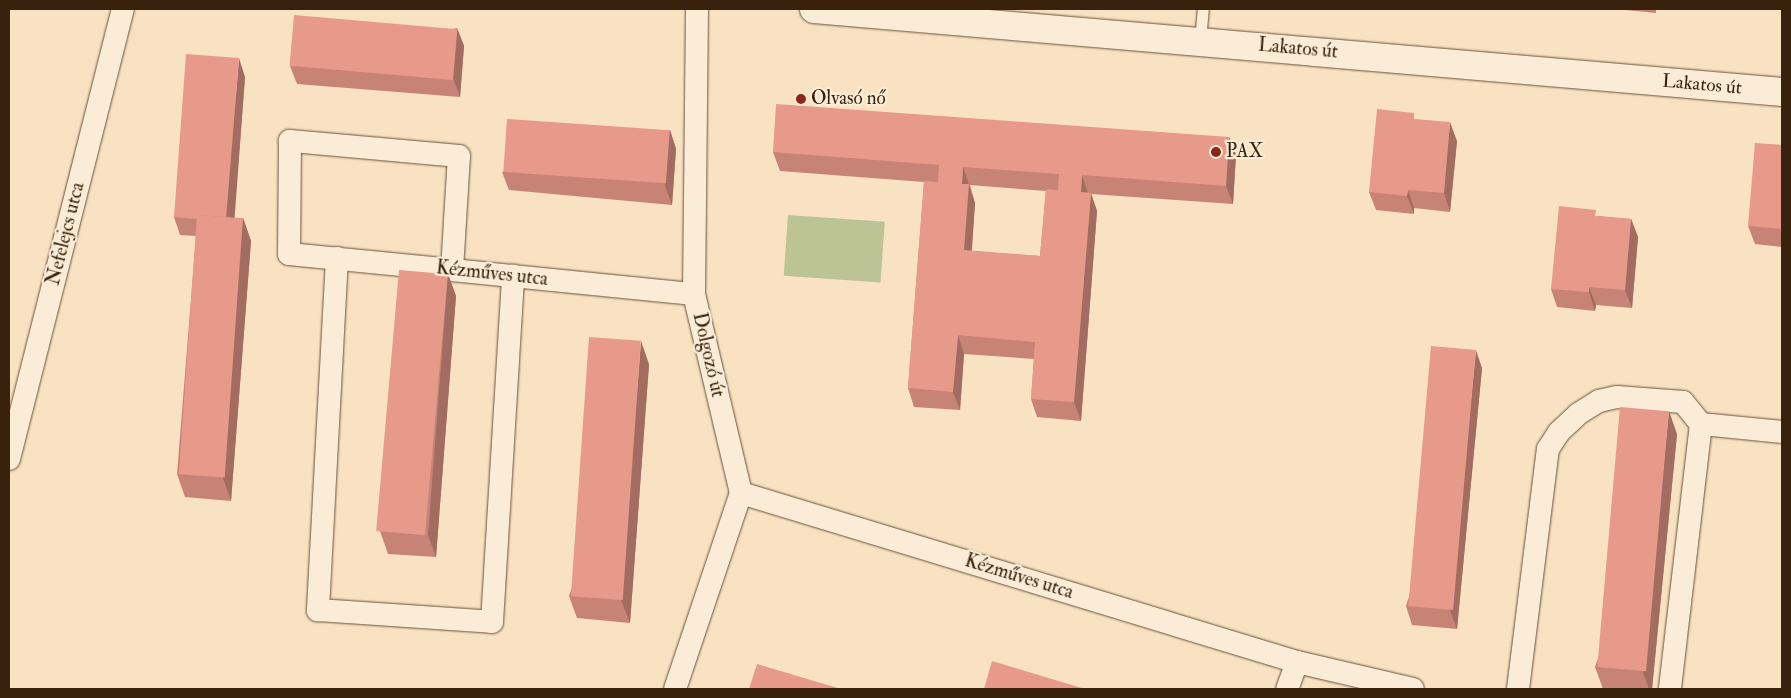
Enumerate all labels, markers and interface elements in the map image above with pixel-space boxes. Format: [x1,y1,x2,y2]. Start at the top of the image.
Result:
street label: Lakatos út [1257,34,1339,64]
street label: Lakatos út [1661,70,1743,100]
place label: Olvasó nő [811,88,886,110]
marker: Olvasó nő [795,93,807,105]
place label: PAX [1226,141,1263,163]
marker: PAX [1210,146,1222,158]
street label: Nefelejcs utca [42,180,90,288]
street label: Kézműves utca [435,257,549,291]
street label: Dolgozó út [687,310,729,400]
street label: Kézműves utca [962,550,1076,604]

